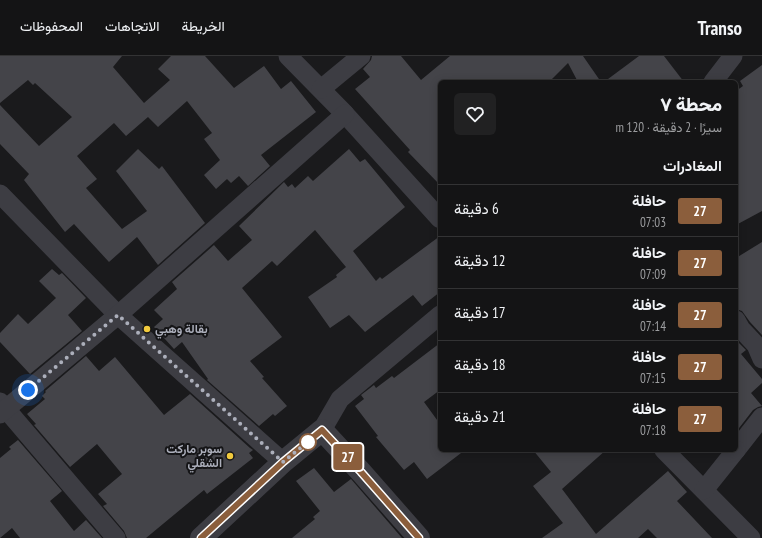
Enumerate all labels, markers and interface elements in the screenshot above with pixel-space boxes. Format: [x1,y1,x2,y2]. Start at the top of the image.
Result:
text: Transo [698,16,742,40]
text: المحفوظات [20,17,83,35]
text: الاتجاهات [105,17,159,35]
text: الخريطة [181,17,225,35]
text: محطة ٧ [660,92,722,116]
button: heart [454,93,496,135]
text: سيرًا · 2 دقيقة · 120 m [615,119,722,136]
text: المغادرات [663,156,722,175]
text: حافلة [632,191,666,210]
text: 6 دقيقة [454,199,499,218]
text: 27 [693,202,707,220]
text: 07:03 [640,214,666,231]
text: حافلة [632,243,666,262]
text: 12 دقيقة [454,251,505,270]
text: 27 [693,254,707,272]
text: 07:09 [640,266,666,283]
text: حافلة [632,295,666,314]
text: 17 دقيقة [454,303,505,322]
text: 27 [693,306,707,324]
text: 07:14 [640,318,666,335]
place label: بقالة وهبي [155,321,208,339]
marker: بقالة وهبي [142,324,152,334]
text: حافلة [632,347,666,366]
text: 18 دقيقة [454,355,505,374]
text: 27 [693,358,707,376]
text: 07:15 [640,370,666,387]
your location [18,380,38,400]
text: حافلة [632,399,666,418]
text: 21 دقيقة [454,407,505,426]
text: 27 [693,410,707,428]
text: 07:18 [640,422,666,439]
unlabelled marker [299,433,317,451]
place label: سوبر ماركت الشقلي [166,441,222,473]
line badge: 27 [330,444,366,470]
text: 27 [341,448,355,466]
marker: سوبر ماركت الشقلي [225,451,235,461]

